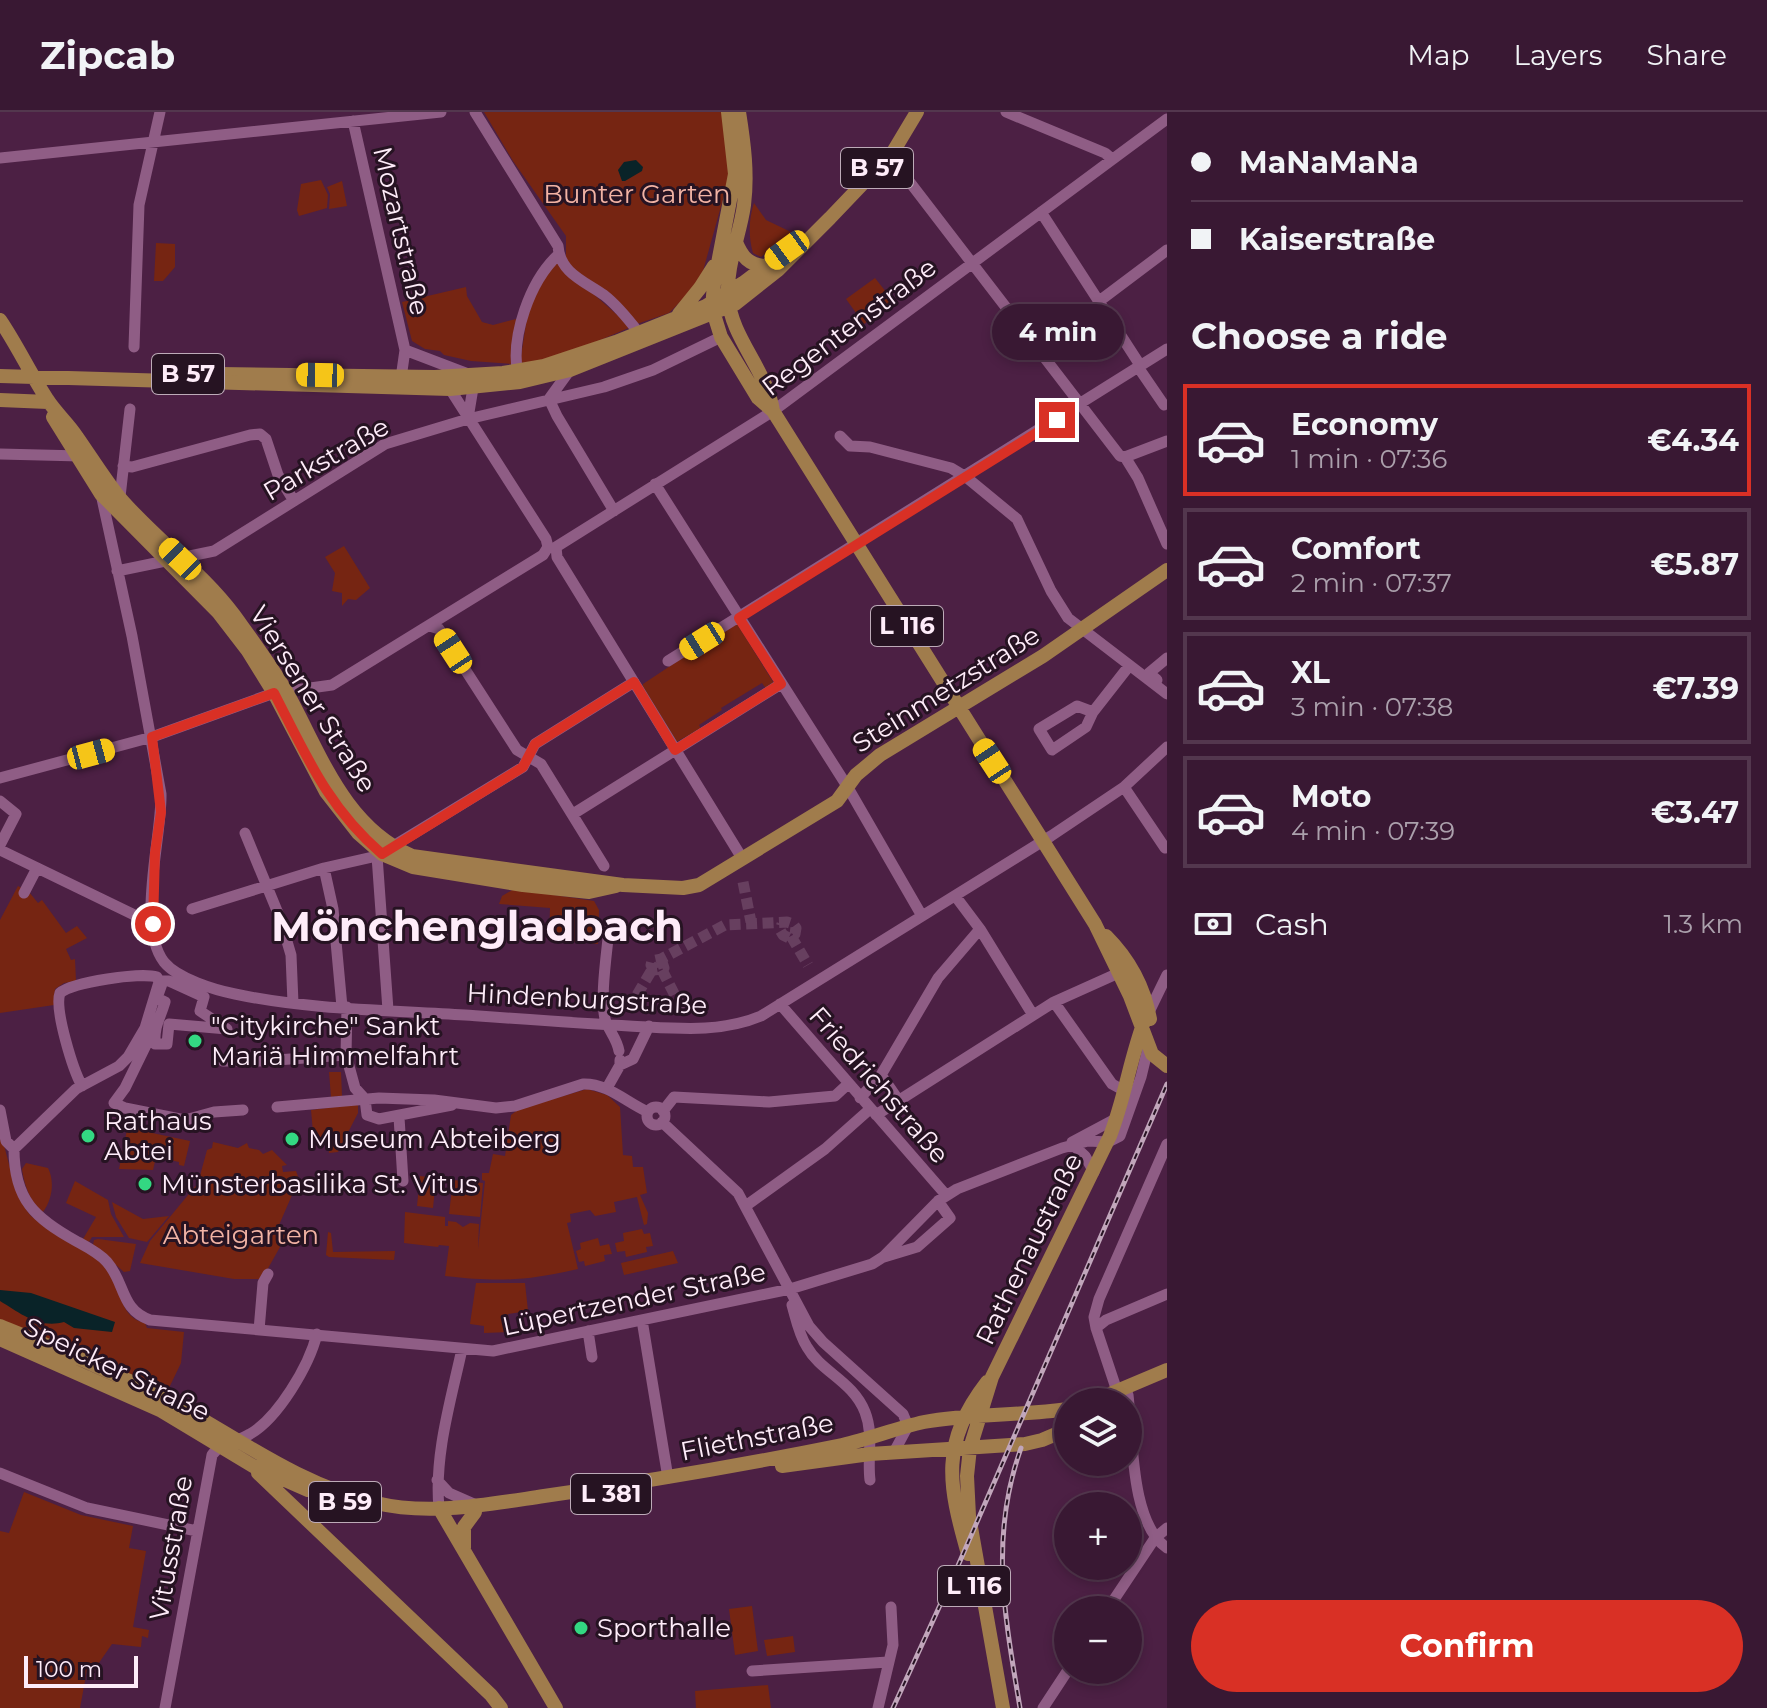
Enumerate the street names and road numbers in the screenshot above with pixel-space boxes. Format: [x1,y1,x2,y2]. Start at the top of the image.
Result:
street label: Mozartstraße [366,144,436,318]
road number: B 57 [841,148,913,188]
street label: Regentenstraße [756,251,942,403]
road number: B 57 [152,354,224,394]
street label: Parkstraße [257,410,395,508]
street label: Viersener Straße [243,600,383,798]
road number: L 116 [871,606,943,646]
street label: Steinmetzstraße [847,619,1045,759]
street label: Hindenburgstraße [466,977,708,1021]
street label: Friedrichstraße [802,1000,956,1170]
street label: Rathenaustraße [969,1148,1089,1350]
street label: Lüpertzender Straße [499,1255,769,1343]
street label: Speicker Straße [19,1310,215,1428]
street label: Fliethstraße [678,1406,836,1468]
street label: Vitusstraße [143,1473,199,1623]
road number: L 381 [571,1474,651,1514]
road number: B 59 [309,1482,381,1522]
road number: L 116 [938,1566,1010,1606]

